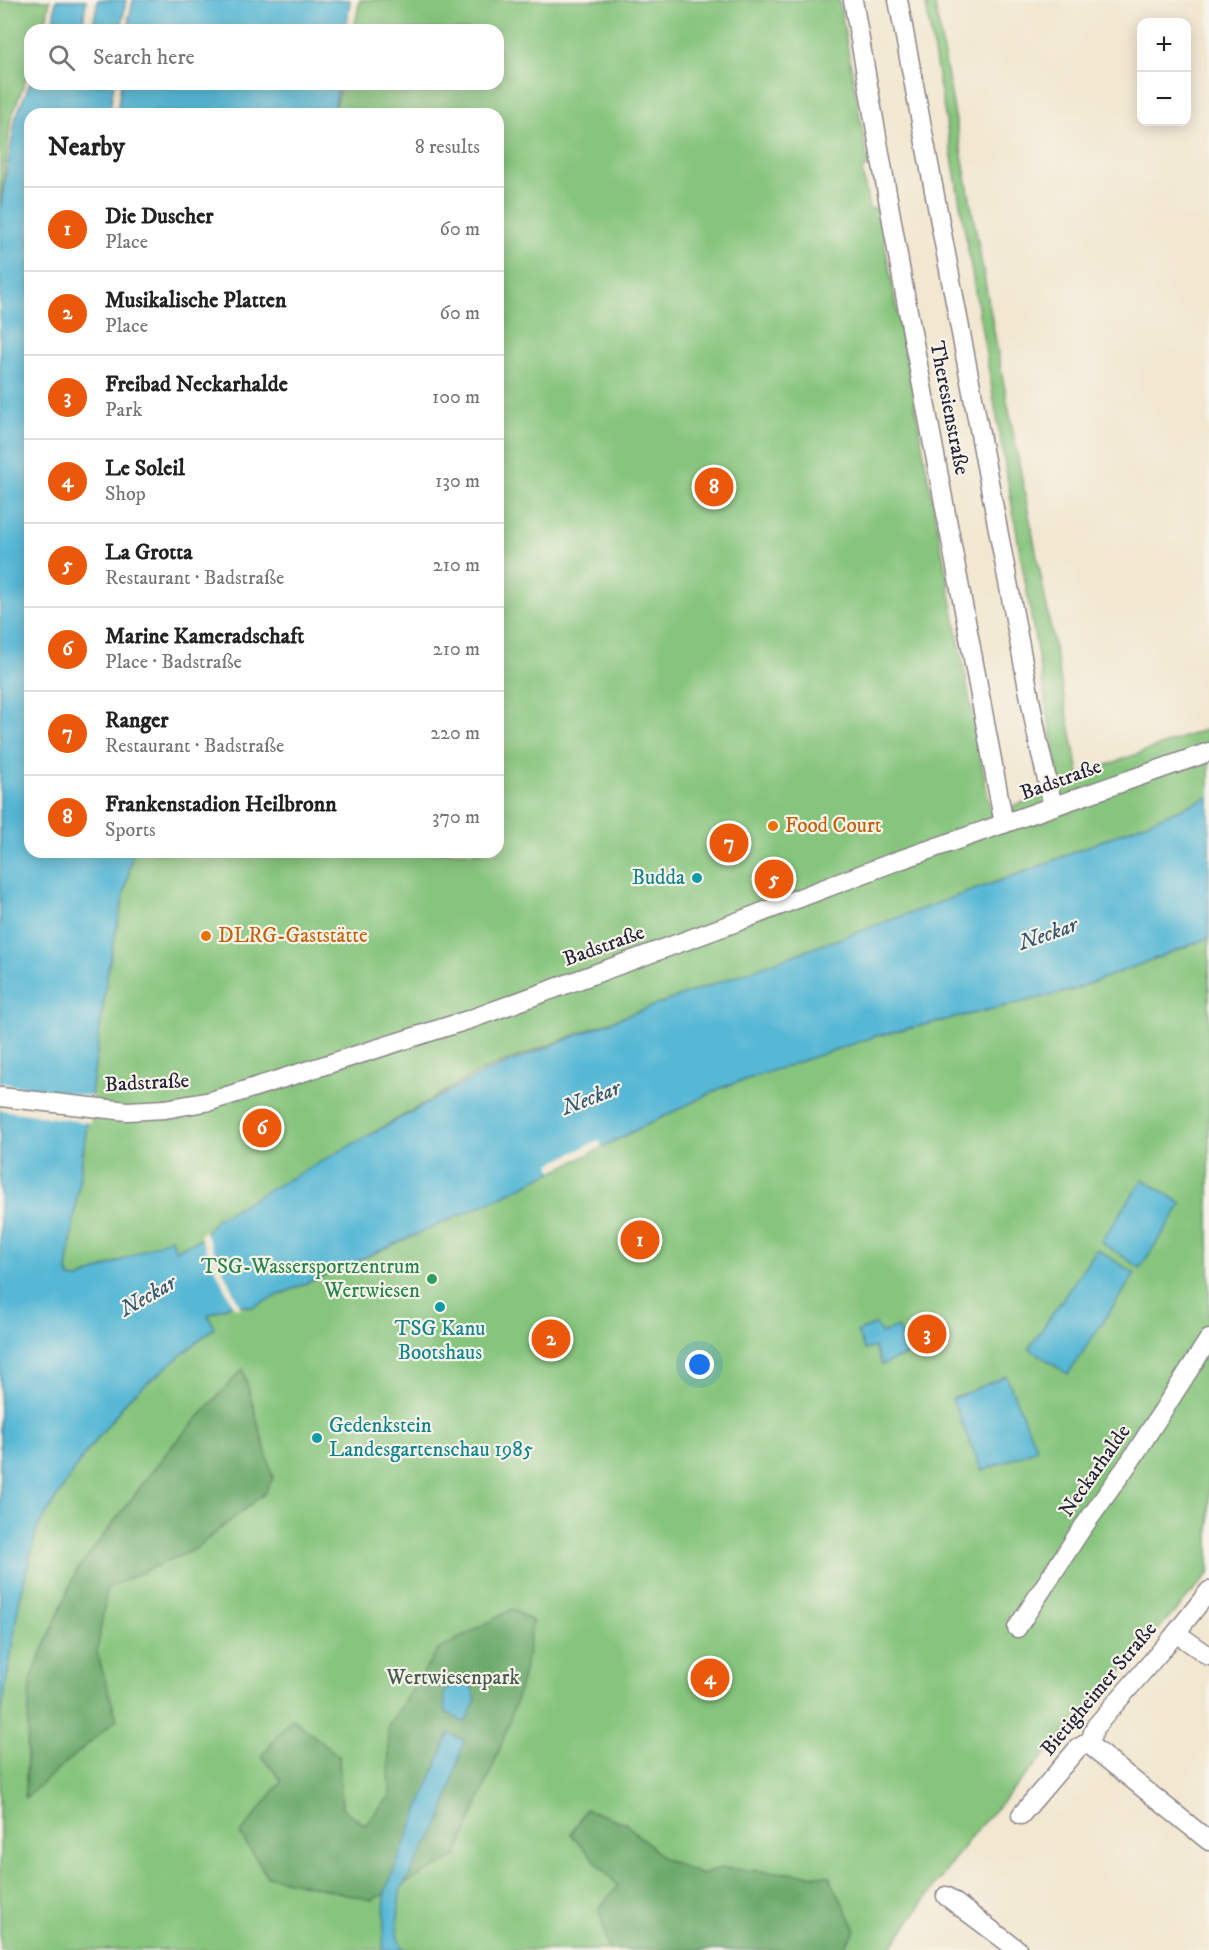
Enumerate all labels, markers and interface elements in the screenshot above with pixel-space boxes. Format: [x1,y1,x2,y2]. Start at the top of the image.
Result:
map controls [1137,18,1191,126]
button: + [1137,18,1191,72]
search box [24,24,504,90]
icon: search [45,41,78,74]
text: Search here [93,44,195,71]
button: − [1137,72,1191,126]
text: Nearby [48,131,125,164]
text: 8 results [415,135,480,160]
text: Die Duscher [105,203,214,230]
text: 1 [64,217,71,242]
text: 60 m [440,217,480,242]
text: Place [105,230,148,255]
text: Musikalische Platten [105,287,286,314]
text: 2 [63,301,72,326]
text: 60 m [440,301,480,326]
text: Place [105,314,148,339]
street label: Theresienstraße [923,339,975,478]
text: Freibad Neckarhalde [105,371,288,398]
text: 3 [64,385,71,410]
text: 100 m [432,385,480,410]
text: Park [105,398,142,423]
text: Le Soleil [105,455,185,482]
pin: 8 [694,464,734,510]
text: 4 [62,469,73,494]
text: 130 m [435,469,480,494]
text: Shop [105,482,146,507]
text: La Grotta [105,539,193,566]
text: 5 [63,553,72,578]
text: 210 m [433,553,480,578]
text: Restaurant · Badstraße [105,566,284,591]
text: Marine Kameradschaft [105,623,304,650]
text: 6 [62,637,73,662]
text: 210 m [433,637,480,662]
text: Place · Badstraße [105,650,242,675]
text: Ranger [105,707,168,734]
text: 7 [62,721,73,746]
text: 220 m [430,721,480,746]
text: Restaurant · Badstraße [105,734,284,759]
street label: Badstraße [1017,753,1105,807]
text: Frankenstadion Heilbronn [105,791,337,818]
text: 8 [62,805,73,830]
text: 370 m [432,805,480,830]
place label: Food Court [785,813,882,839]
text: Sports [105,818,156,843]
marker: Food Court [766,819,780,833]
pin: 7 [710,820,748,866]
pin: 5 [754,856,794,902]
place label: Budda [632,865,685,891]
marker: Budda [690,871,704,885]
water label: Neckar [1013,911,1083,957]
street label: Badstraße [560,919,648,973]
place label: DLRG-Gaststätte [218,923,368,949]
marker: DLRG-Gaststätte [199,929,213,943]
street label: Badstraße [104,1068,190,1098]
water label: Neckar [556,1074,626,1122]
pin: 6 [242,1106,282,1150]
pin: 1 [620,1218,660,1262]
place label: TSG-Wassersportzentrum Wertwiesen [201,1254,420,1304]
water label: Neckar [113,1268,183,1324]
marker: TSG-Wassersportzentrum Wertwiesen [425,1272,439,1286]
marker: TSG Kanu Bootshaus [433,1300,447,1314]
pin: 3 [908,1312,946,1356]
place label: TSG Kanu Bootshaus [395,1316,485,1366]
pin: 2 [532,1316,570,1362]
your location [685,1350,714,1379]
place label: Gedenkstein Landesgartenschau 1985 [329,1413,533,1463]
street label: Neckarhalde [1054,1419,1137,1522]
marker: Gedenkstein Landesgartenschau 1985 [310,1431,324,1445]
street label: Bietigheimer Straße [1035,1616,1163,1761]
pin: 4 [690,1656,730,1700]
park label: Wertwiesenpark [385,1665,520,1691]

